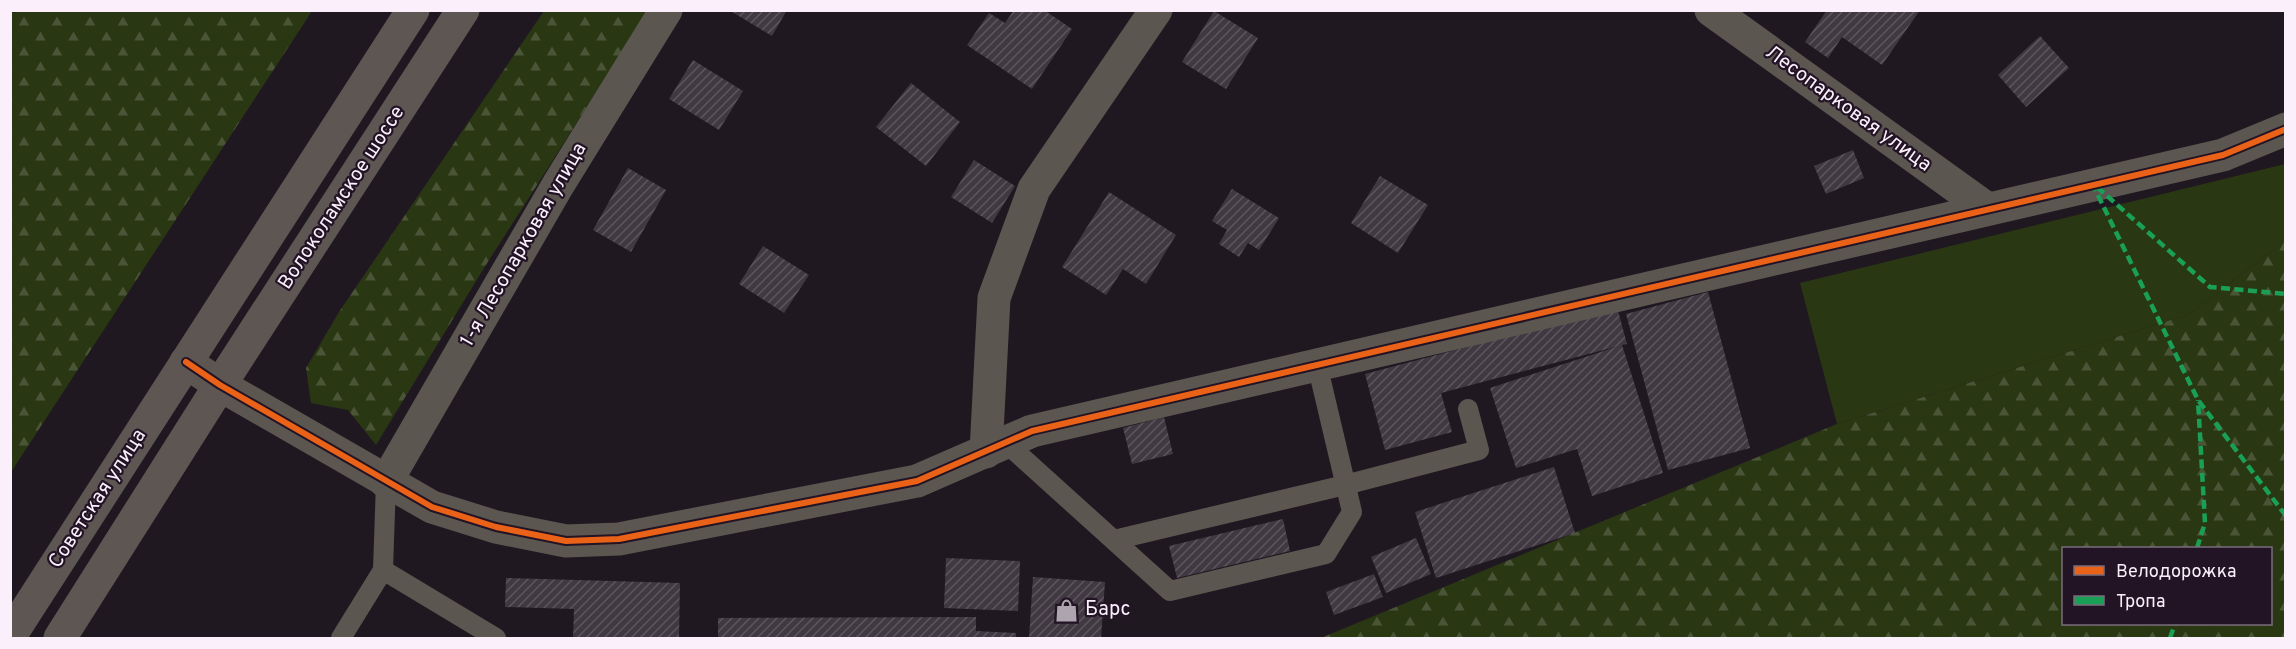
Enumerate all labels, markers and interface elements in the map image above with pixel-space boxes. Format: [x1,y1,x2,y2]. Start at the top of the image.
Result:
street label: Лесопарковая улица [1760,40,1936,178]
street label: Волоколамское шоссе [273,101,411,295]
street label: 1-я Лесопарковая улица [455,138,593,352]
street label: Советская улица [43,424,153,574]
legend [2062,547,2272,625]
text: Велодорожка [2116,561,2236,584]
text: Тропа [2116,591,2165,614]
shop icon: Барс [1054,597,1080,623]
place label: Барс [1085,597,1130,623]

